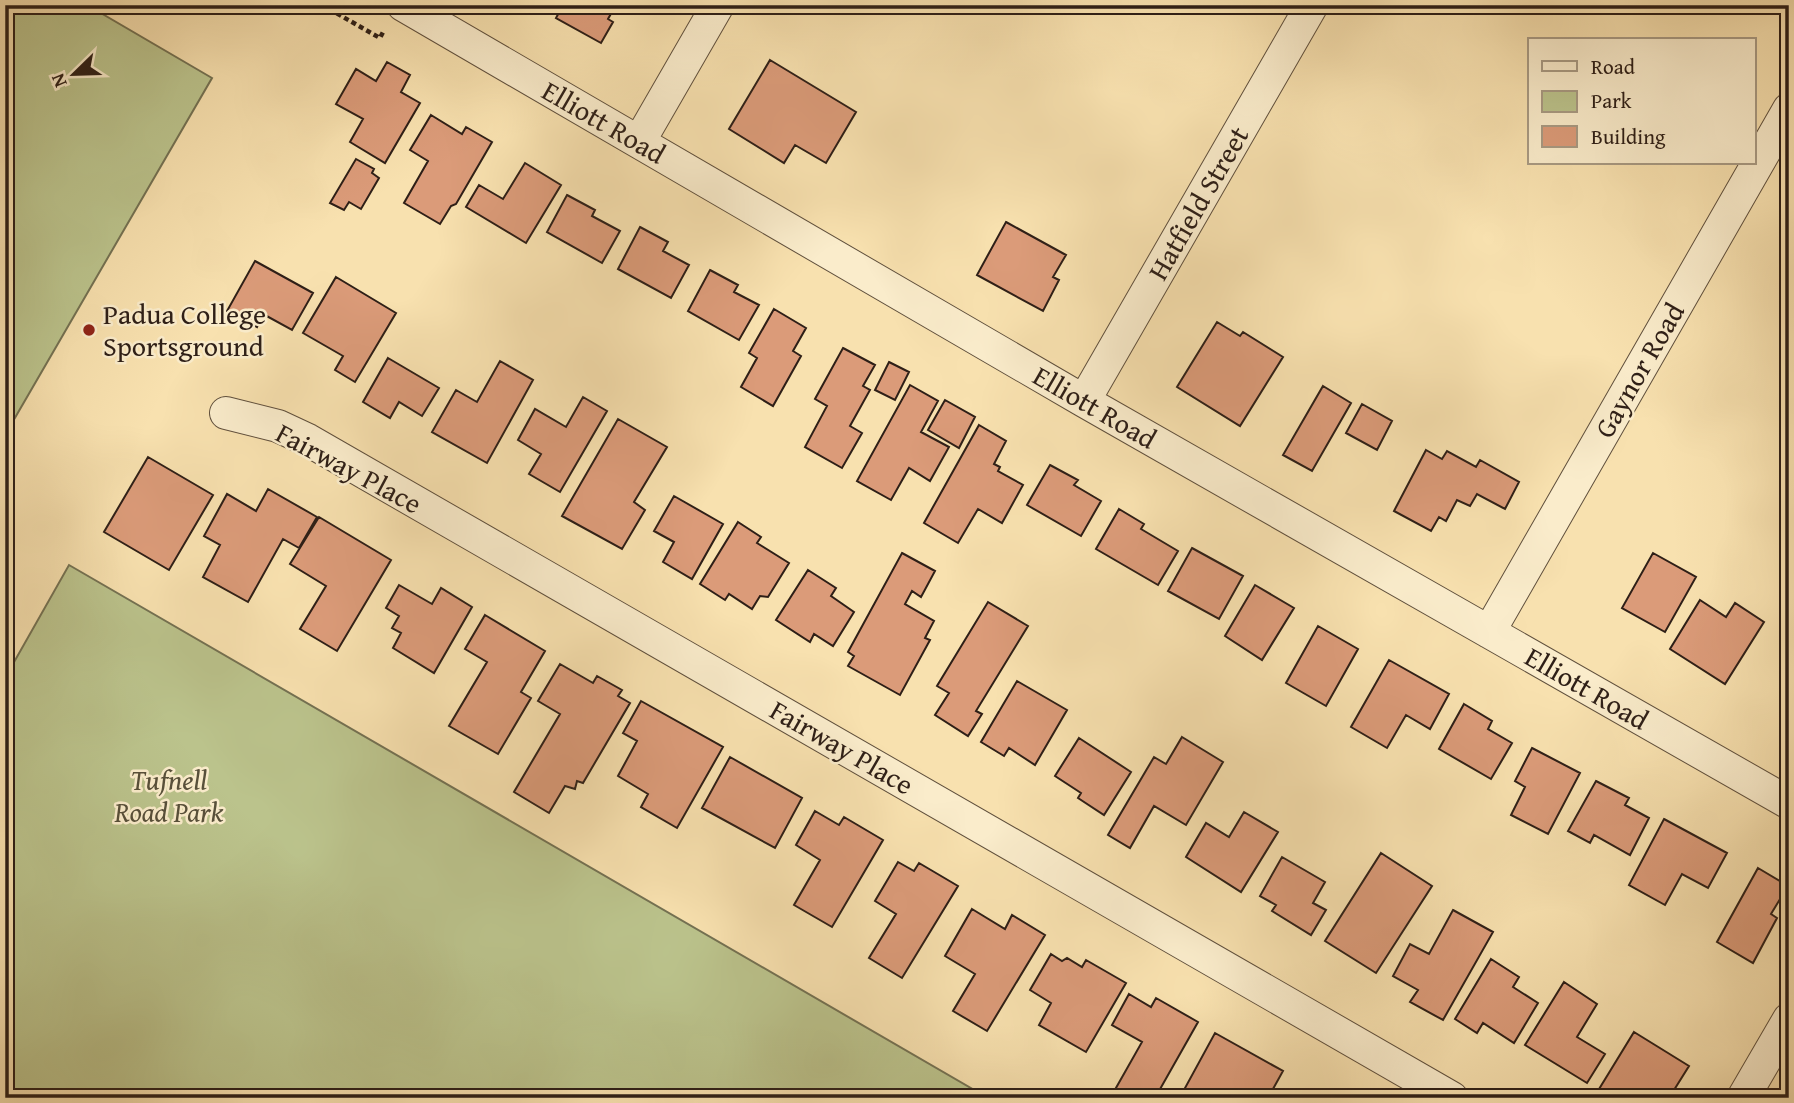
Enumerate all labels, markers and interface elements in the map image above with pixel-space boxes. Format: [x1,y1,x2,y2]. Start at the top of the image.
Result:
north arrow [38,38,108,108]
legend [1528,38,1756,164]
text: Road [1591,51,1636,82]
text: N [43,69,74,92]
street label: Elliott Road [535,70,674,173]
text: Park [1591,85,1632,116]
street label: Hatfield Street [1137,118,1258,287]
text: Building [1591,121,1666,152]
place label: Padua College Sportsground [103,293,266,366]
street label: Gaynor Road [1583,295,1694,445]
marker: Padua College Sportsground [81,322,97,338]
street label: Elliott Road [1026,355,1165,458]
street label: Fairway Place [269,412,429,523]
street label: Elliott Road [1518,636,1657,739]
street label: Fairway Place [763,689,922,804]
park label: Tufnell Road Park [114,759,224,832]

